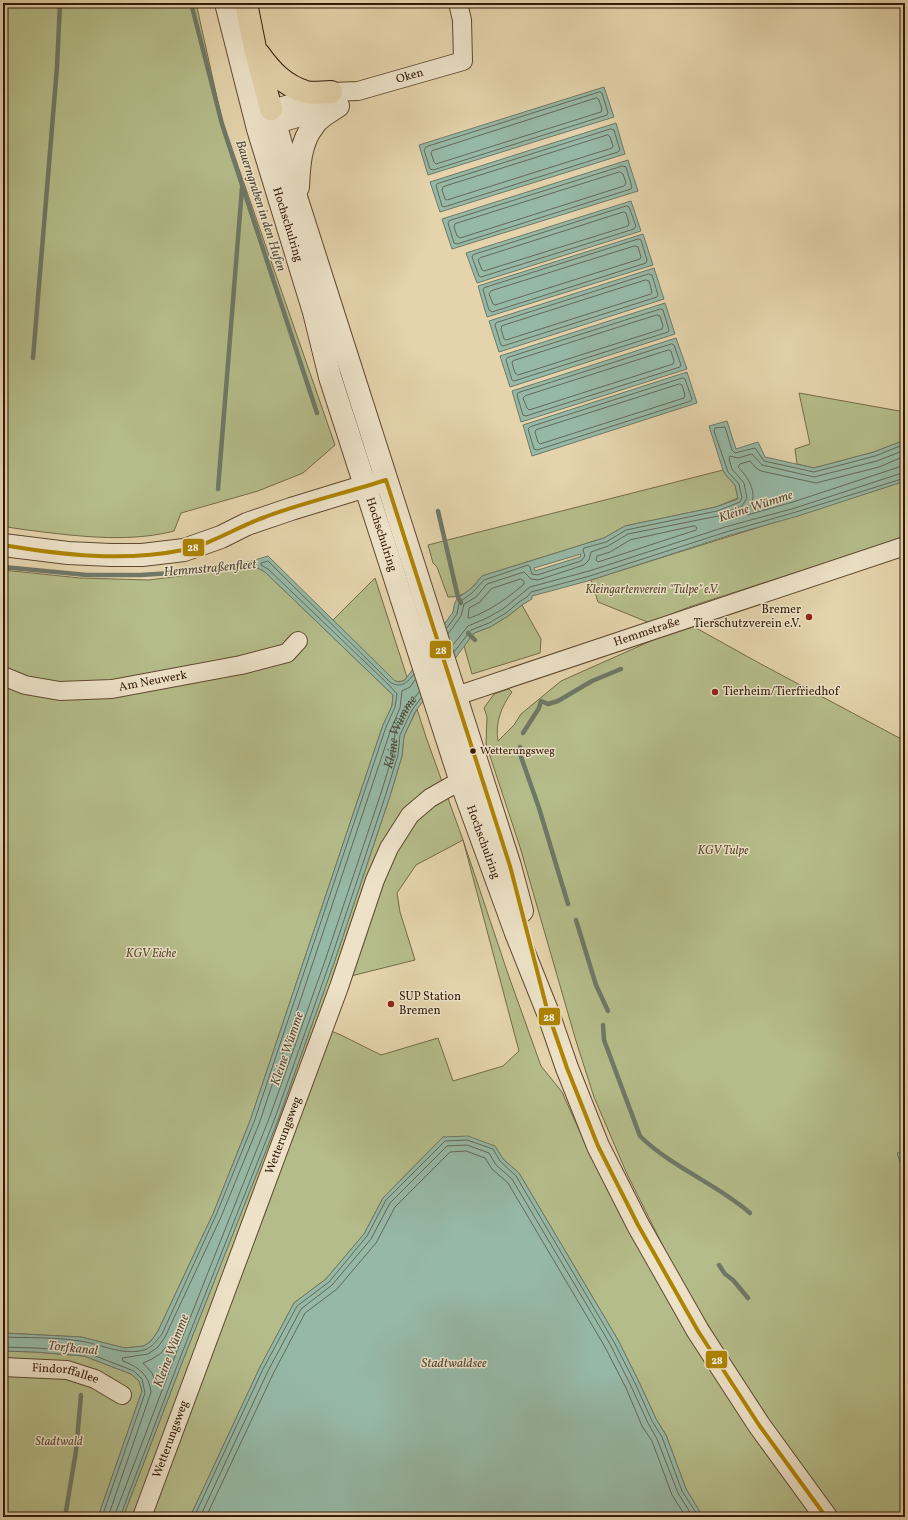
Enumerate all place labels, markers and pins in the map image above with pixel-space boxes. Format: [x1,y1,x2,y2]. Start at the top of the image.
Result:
place label: Bremer Tierschutzverein e.V. [693,602,801,632]
marker: Bremer Tierschutzverein e.V. [804,612,814,622]
place label: Tierheim/Tierfriedhof [723,684,841,700]
marker: Tierheim/Tierfriedhof [710,687,720,697]
place label: Wetterungsweg [480,744,555,759]
marker: Wetterungsweg [468,746,478,756]
place label: SUP Station Bremen [399,989,461,1019]
marker: SUP Station Bremen [386,999,396,1009]

